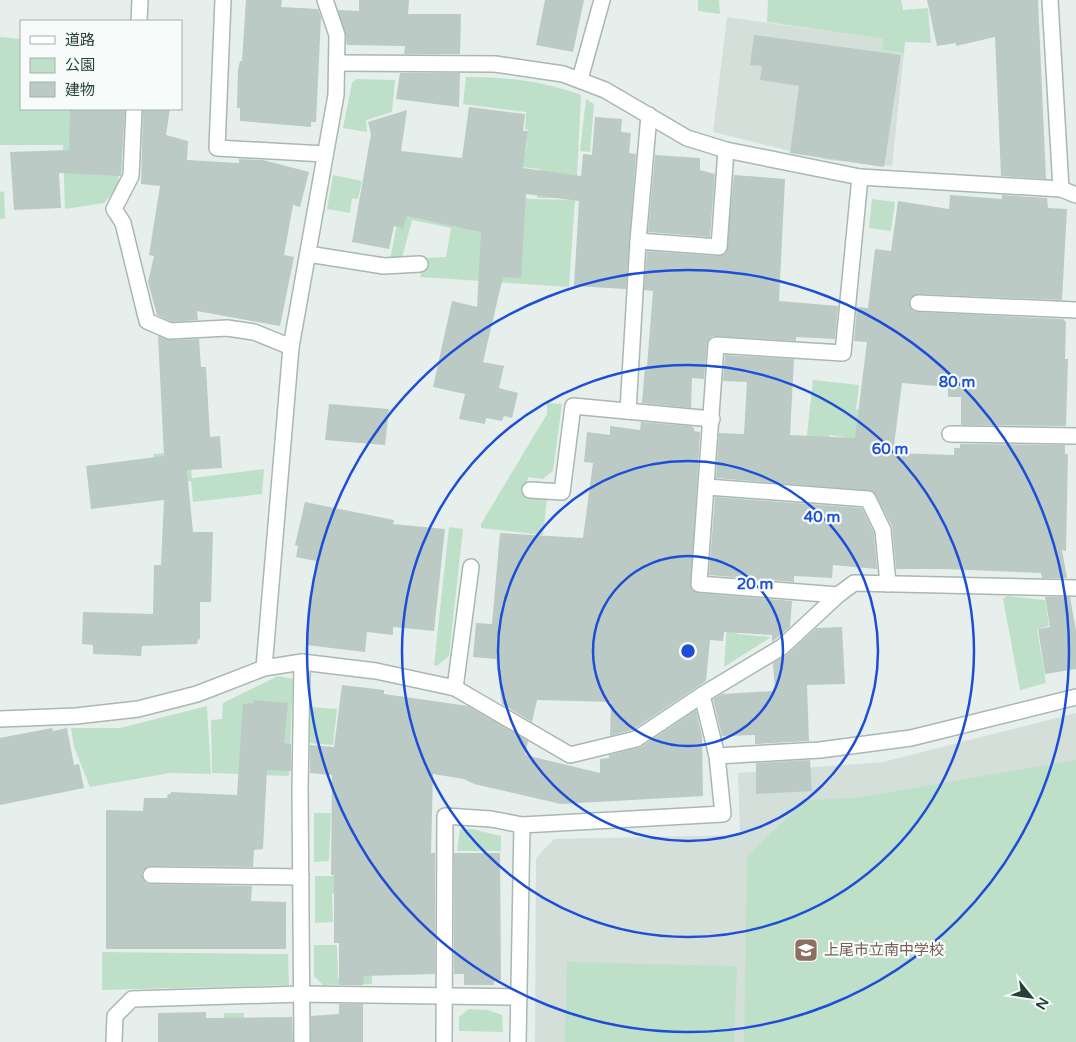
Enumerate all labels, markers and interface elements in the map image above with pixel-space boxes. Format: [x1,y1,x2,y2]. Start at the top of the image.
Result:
legend [20,20,182,110]
text: 道路 [65,31,95,49]
text: 公園 [65,56,95,74]
text: 建物 [65,81,95,99]
text: 80 m [939,373,975,391]
text: 60 m [872,440,908,458]
text: 40 m [804,508,840,526]
text: 20 m [737,575,773,593]
centre of rings [679,642,697,660]
school or university icon: 上尾市立南中学校 [793,937,819,963]
place label: 上尾市立南中学校 [824,941,944,959]
north arrow [1006,972,1056,1022]
text: N [1032,994,1052,1012]

